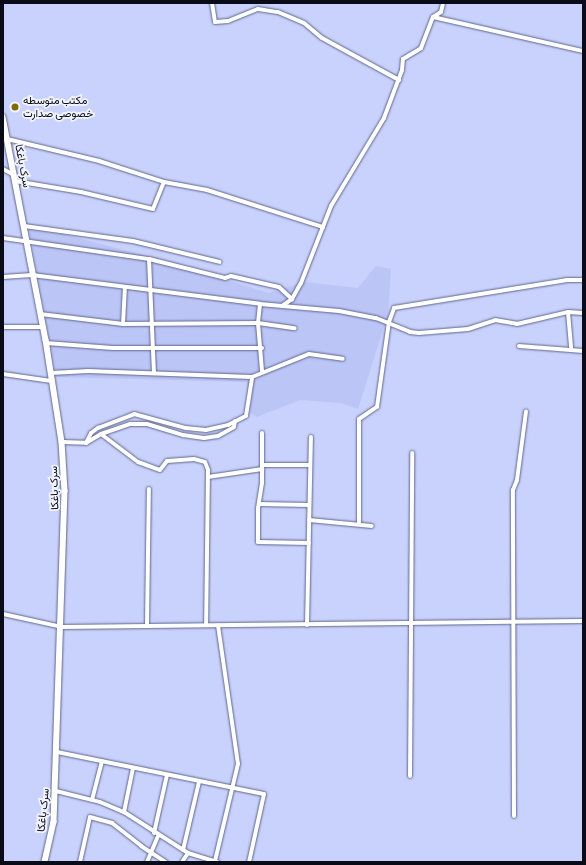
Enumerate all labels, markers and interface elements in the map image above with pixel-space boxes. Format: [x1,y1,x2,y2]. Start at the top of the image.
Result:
place label: مکتب متوسطه خصوصی صدارت [23,94,93,120]
marker: مکتب متوسطه خصوصی صدارت [10,102,20,112]
street label: سرک باغکا [12,143,34,189]
street label: سرک باغکا [47,466,61,510]
street label: سرک باغکا [34,787,52,833]

